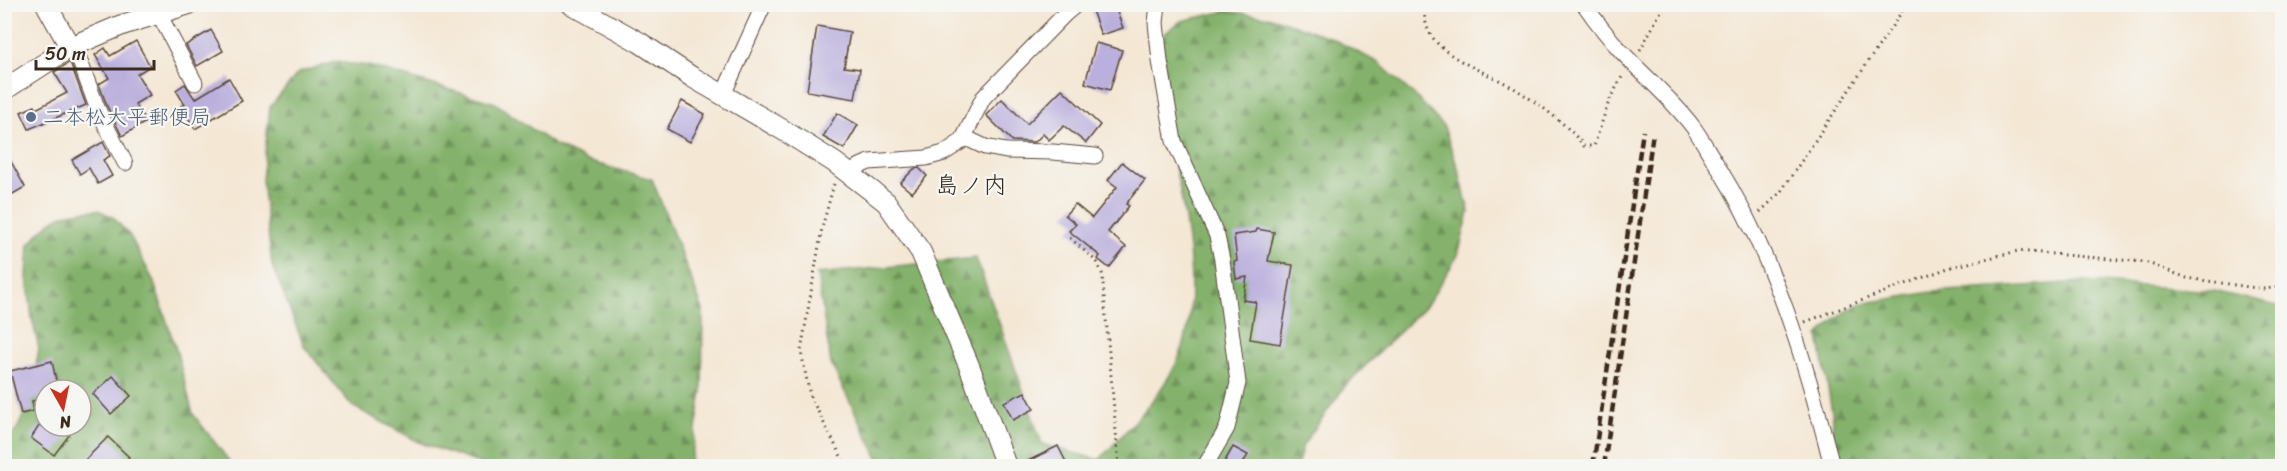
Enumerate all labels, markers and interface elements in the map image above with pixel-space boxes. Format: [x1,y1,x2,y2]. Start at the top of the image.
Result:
scale bar [36,33,154,71]
text: 50 m [45,38,86,70]
place label: 二本松大平郵便局 [43,98,211,136]
marker: 二本松大平郵便局 [24,110,38,124]
district label: 島ノ内 [935,164,1007,206]
north arrow [33,378,93,438]
text: N [57,407,74,438]

